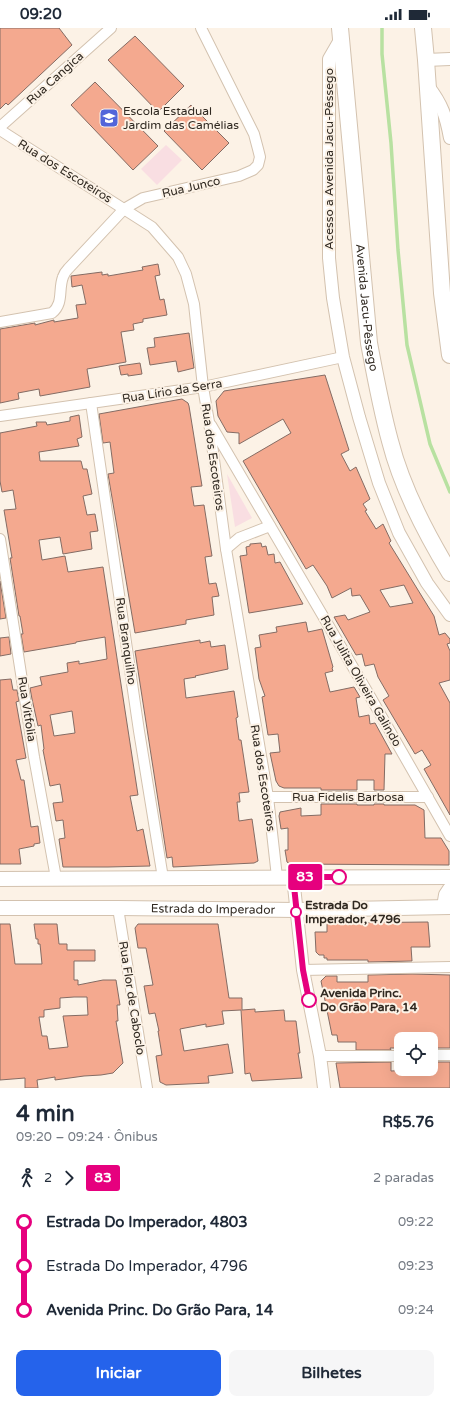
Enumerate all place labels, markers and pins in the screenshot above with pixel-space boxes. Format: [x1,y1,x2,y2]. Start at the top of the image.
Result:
place label: Escola Estadual Jardim das Camélias [123,104,239,132]
school or university icon: Escola Estadual Jardim das Camélias [98,107,120,129]
unlabelled marker [331,869,347,885]
place label: Estrada Do Imperador, 4796 [305,898,401,927]
marker: Estrada Do Imperador, 4796 [290,906,302,918]
place label: Avenida Princ. Do Grão Para, 14 [320,986,418,1014]
marker: Avenida Princ. Do Grão Para, 14 [301,992,317,1008]

